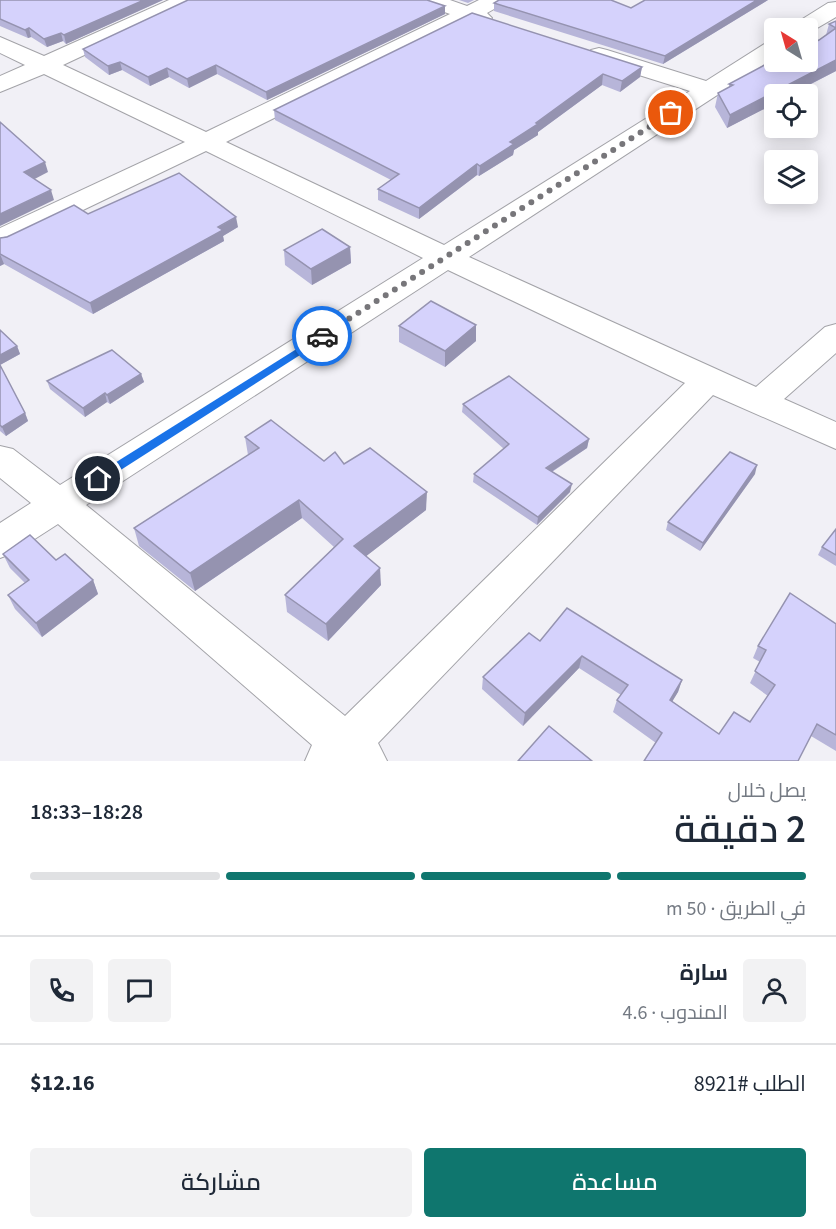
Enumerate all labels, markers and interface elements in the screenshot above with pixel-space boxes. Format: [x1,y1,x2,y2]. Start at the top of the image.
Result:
north arrow [764,18,818,72]
map controls [764,18,818,204]
button: locate [764,84,818,138]
pin [645,87,696,138]
icon: bag [654,96,687,129]
button: layers [764,150,818,204]
courier [292,306,352,366]
icon: car [306,320,339,353]
pin [72,453,123,504]
icon: home [81,462,114,495]
text: يصل خلال [728,777,806,805]
text: 18:28–18:33 [30,796,143,828]
text: 2 دقيقة [674,802,806,858]
text: في الطريق · 50 m [666,895,806,923]
text: سارة [680,957,728,989]
button: phone [30,959,93,1022]
button: chat [108,959,171,1022]
button: person [743,959,806,1022]
text: المندوب · 4.6 [622,999,728,1027]
text: $12.16 [30,1067,95,1099]
text: الطلب #8921 [694,1068,806,1100]
button: مشاركة [30,1148,412,1217]
button: مساعدة [424,1148,806,1217]

